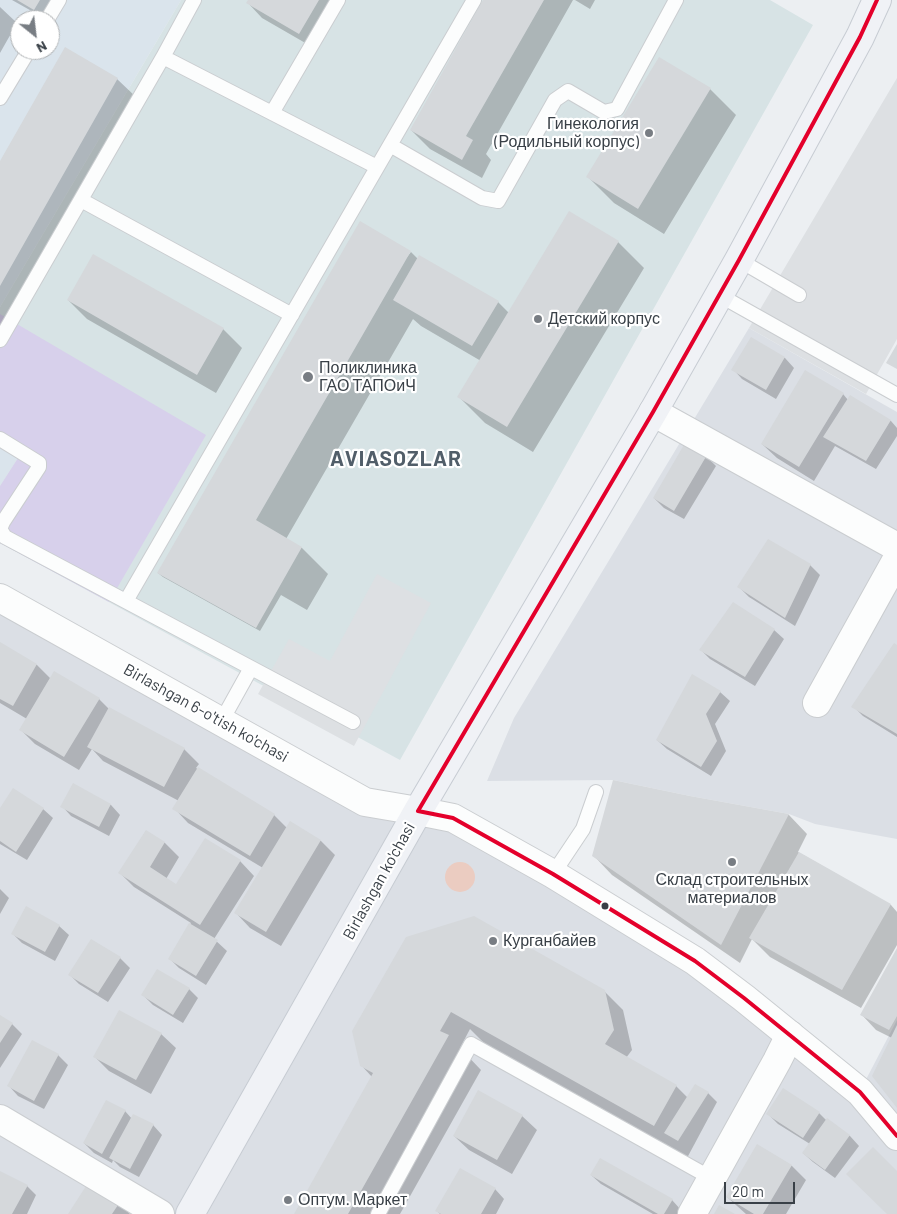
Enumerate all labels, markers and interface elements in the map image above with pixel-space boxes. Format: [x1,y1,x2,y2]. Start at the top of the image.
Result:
north arrow [10,10,60,60]
text: N [34,38,50,57]
place label: Гинекология (Родильный корпус) [494,114,639,152]
marker: Гинекология (Родильный корпус) [643,127,655,139]
place label: Детский корпус [548,309,660,329]
marker: Детский корпус [532,313,544,325]
place label: Поликлиника ГАО ТАПОиЧ [319,358,417,396]
marker: Поликлиника ГАО ТАПОиЧ [301,370,315,384]
district label: AVIASOZLAR [329,446,463,472]
street label: Birlashgan 6-o'tish ko'chasi [120,660,292,766]
street label: Birlashgan ko'chasi [339,819,419,943]
marker: Склад строительных материалов [726,856,738,868]
place label: Склад строительных материалов [655,870,809,908]
unlabelled marker [600,901,610,911]
place label: Курганбайев [503,931,596,951]
marker: Курганбайев [487,935,499,947]
scale bar [727,1172,798,1204]
text: 20 m [732,1182,764,1200]
place label: Оптум. Маркет [298,1190,407,1210]
marker: Оптум. Маркет [282,1194,294,1206]

